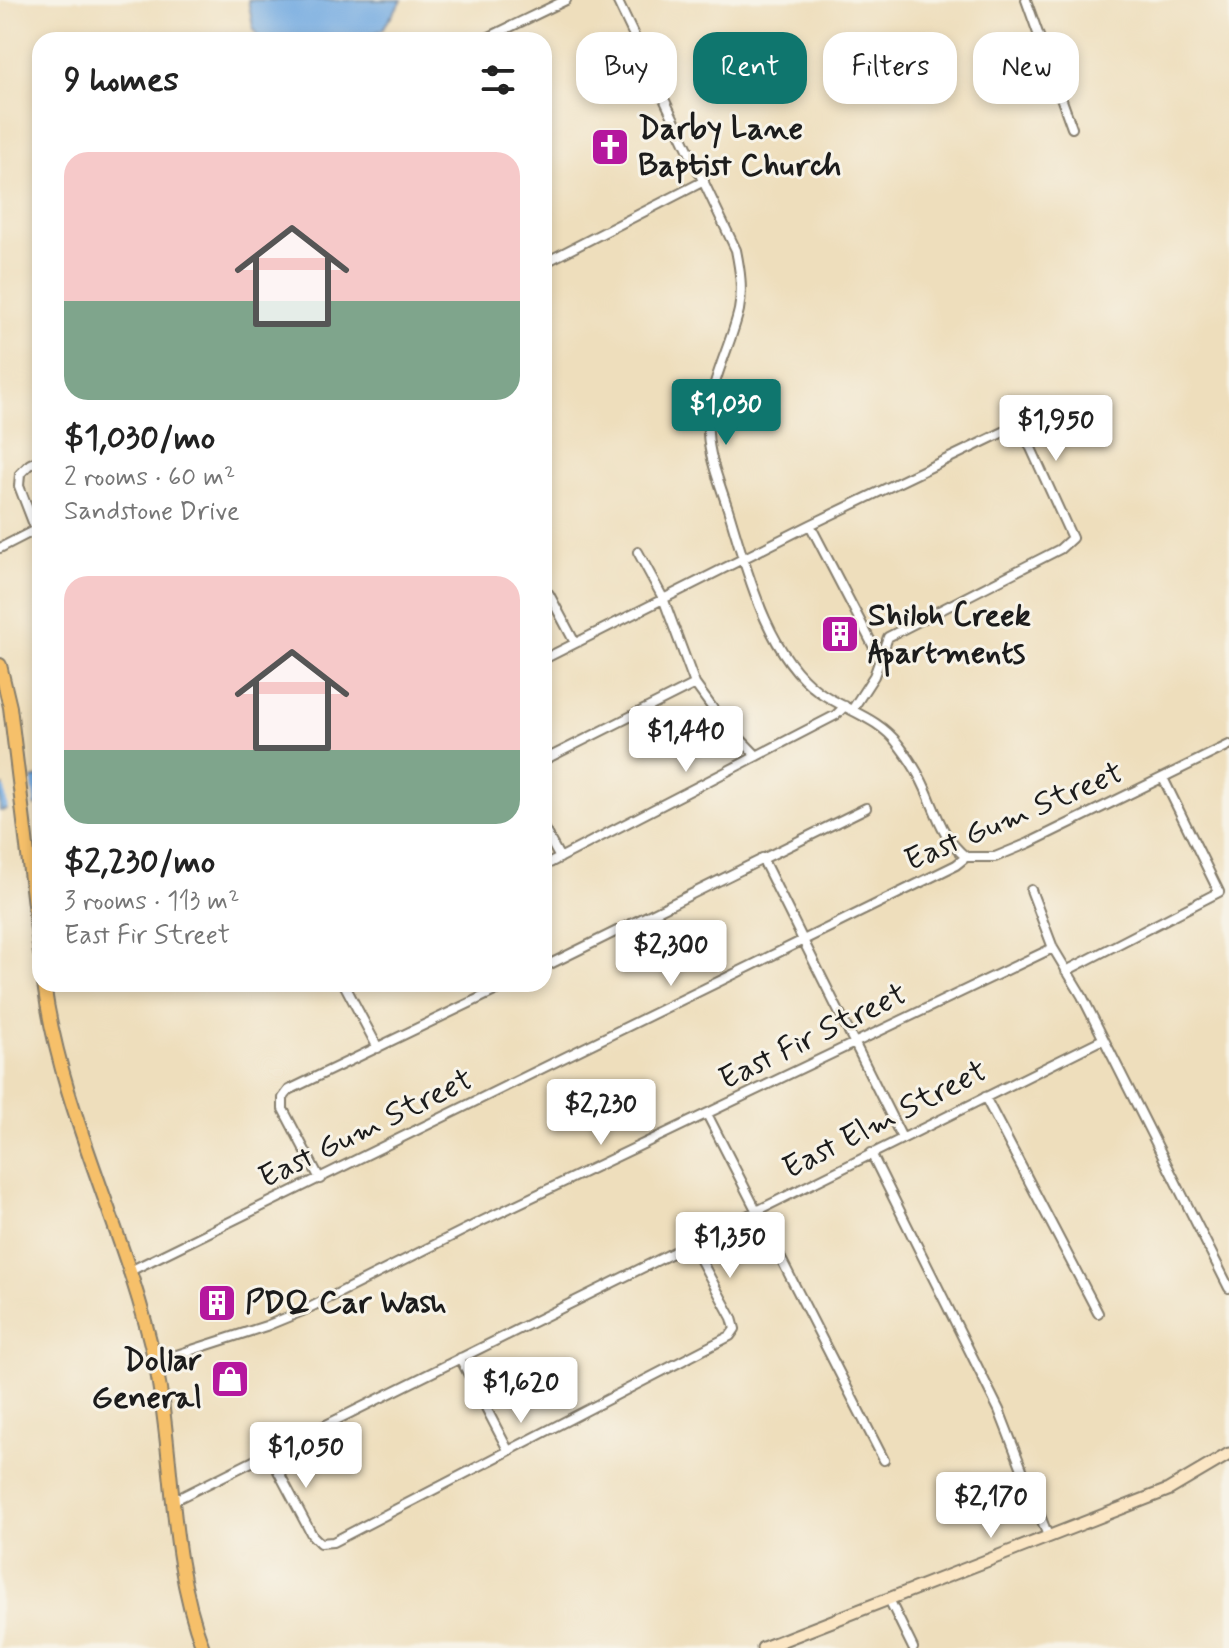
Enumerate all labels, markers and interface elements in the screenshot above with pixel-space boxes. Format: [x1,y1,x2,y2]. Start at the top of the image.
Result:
chip: Buy [576,32,677,104]
chip: Rent [693,32,807,104]
chip: Filters [823,32,957,104]
chip: New [973,32,1079,104]
text: 9 homes [64,58,179,103]
icon: filters [476,58,520,102]
place label: Darby Lane Baptist Church [638,108,841,187]
church icon: Darby Lane Baptist Church [589,126,631,168]
icon: home [220,204,364,348]
pin: $1,030 [661,379,791,447]
text: $1,030 [690,388,762,422]
pin: $1,950 [991,395,1121,463]
text: $1,950 [1017,404,1095,438]
text: $1,030/mo [64,416,215,461]
text: 2 rooms · 60 m² [64,461,235,495]
text: Sandstone Drive [64,495,239,529]
place label: Shiloh Creek Apartments [868,595,1031,677]
building icon: Shiloh Creek Apartments [819,613,861,655]
icon: home [220,628,364,772]
pin: $1,440 [621,706,751,774]
text: $1,440 [647,715,725,749]
street label: East Gum Street [898,752,1130,882]
text: $2,230/mo [64,840,215,885]
text: 3 rooms · 113 m² [64,885,240,919]
text: East Fir Street [64,919,230,953]
pin: $2,300 [606,920,736,988]
text: $2,300 [634,929,708,963]
street label: East Fir Street [712,973,914,1101]
street label: East Elm Street [776,1050,994,1190]
street label: East Gum Street [252,1059,480,1199]
pin: $2,230 [536,1079,666,1147]
text: $2,230 [565,1088,637,1122]
pin: $1,350 [665,1212,795,1280]
text: $1,350 [694,1221,766,1255]
building icon: PDQ Car Wash [196,1282,238,1324]
place label: PDQ Car Wash [245,1282,447,1324]
place label: Dollar General [92,1340,202,1419]
pin: $1,620 [456,1357,586,1425]
shop icon: Dollar General [209,1358,251,1400]
text: $1,620 [483,1366,559,1400]
pin: $1,050 [241,1422,371,1490]
text: $1,050 [268,1431,344,1465]
pin: $2,170 [926,1472,1056,1540]
text: $2,170 [954,1481,1028,1515]

